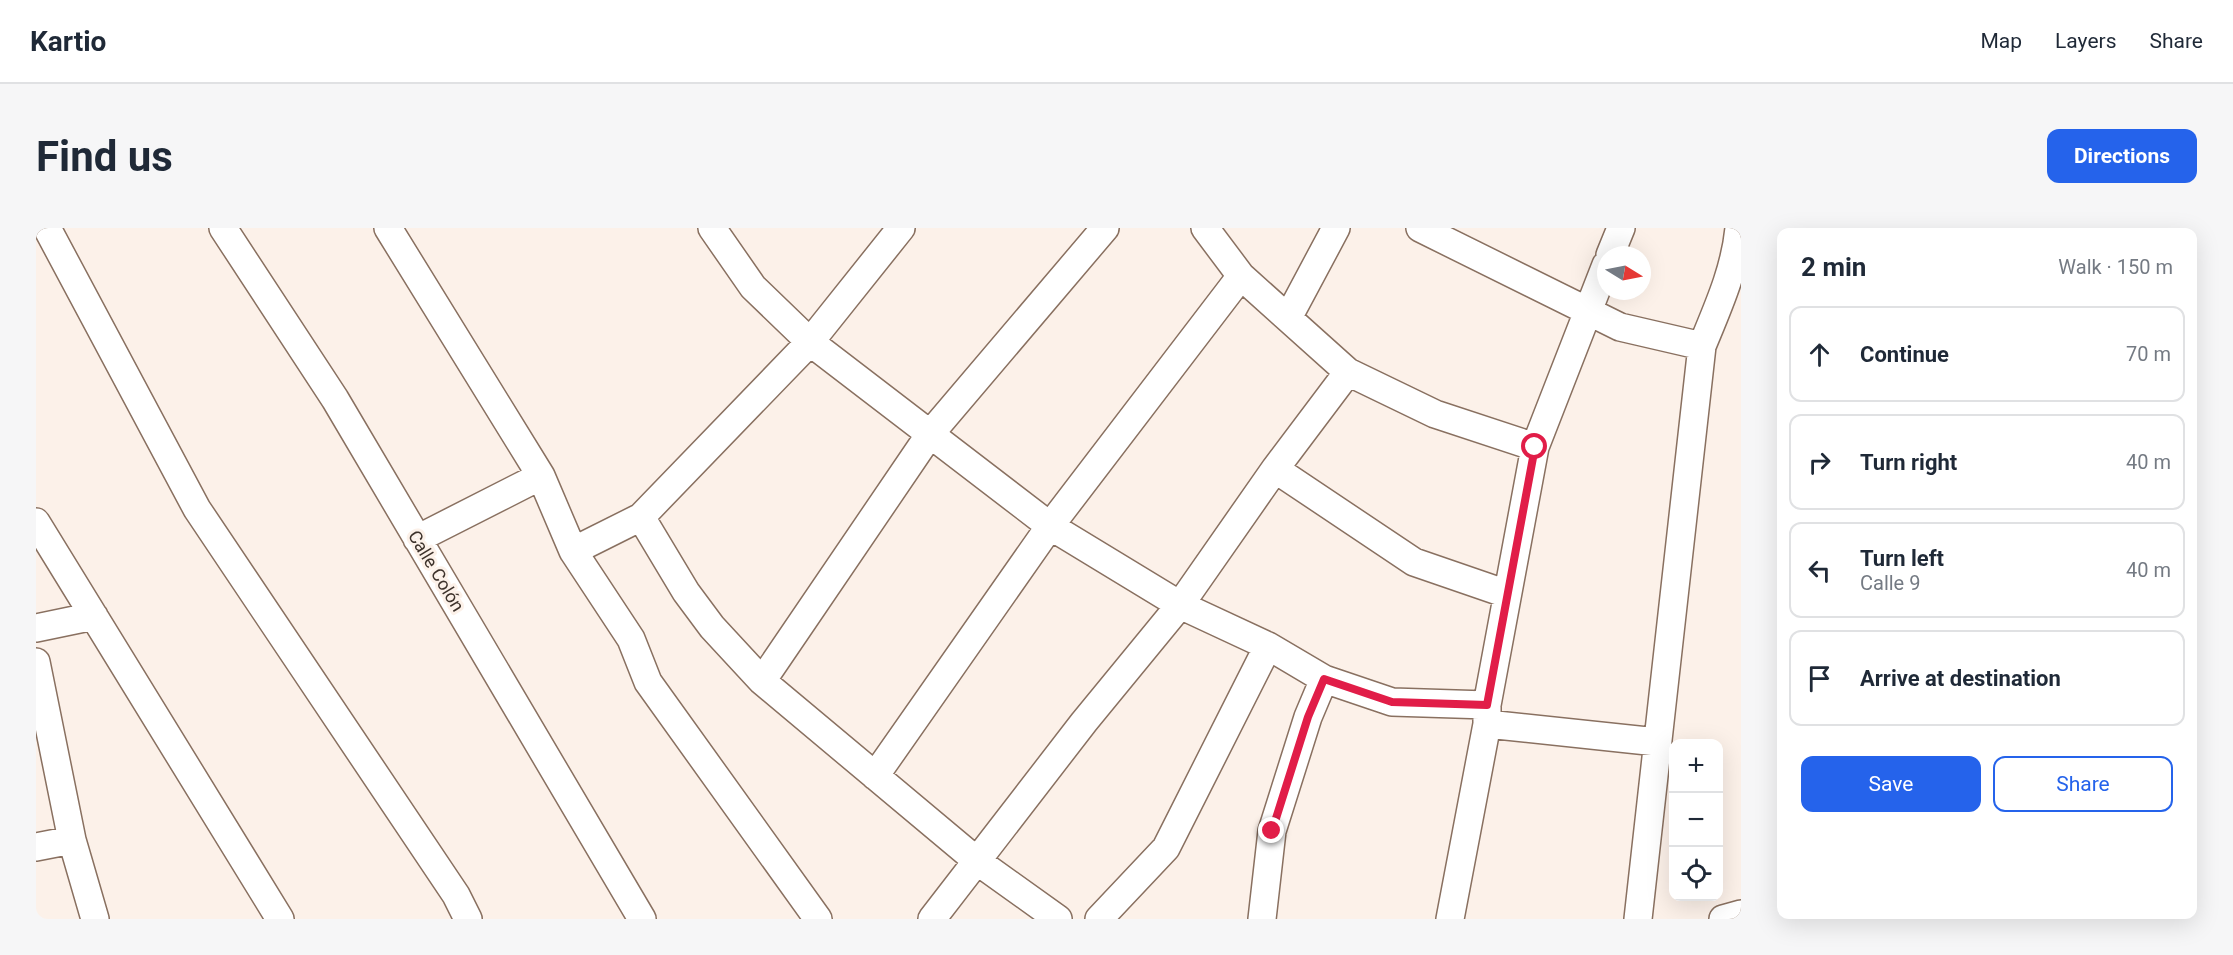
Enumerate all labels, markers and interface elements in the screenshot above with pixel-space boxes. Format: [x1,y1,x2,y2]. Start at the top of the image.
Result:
text: Kartio [30,25,106,58]
text: Map [1980,29,2022,53]
text: Layers [2055,29,2116,53]
text: Share [2149,29,2203,53]
button: Directions [2047,129,2197,183]
text: Find us [36,132,173,181]
north arrow [1597,246,1651,300]
text: 2 min [1801,252,1866,282]
text: Walk · 150 m [2058,255,2173,279]
icon: ahead [1803,338,1836,371]
text: Continue [1860,342,1949,367]
text: 70 m [2126,342,2171,366]
route start [1521,433,1547,459]
icon: right [1803,446,1836,479]
text: Turn right [1860,450,1957,475]
text: 40 m [2126,450,2171,474]
street label: Calle Colón [404,526,469,615]
text: Turn left [1860,546,1944,571]
icon: left [1803,554,1836,587]
text: 40 m [2126,558,2171,582]
text: Calle 9 [1860,571,1920,595]
icon: arrive [1803,662,1836,695]
text: Arrive at destination [1860,666,2061,691]
map controls [1669,739,1723,901]
button: + [1669,739,1723,793]
button: Save [1801,756,1981,812]
button: Share [1993,756,2173,812]
button: − [1669,793,1723,847]
route end [1258,817,1284,843]
button: locate [1669,847,1723,901]

